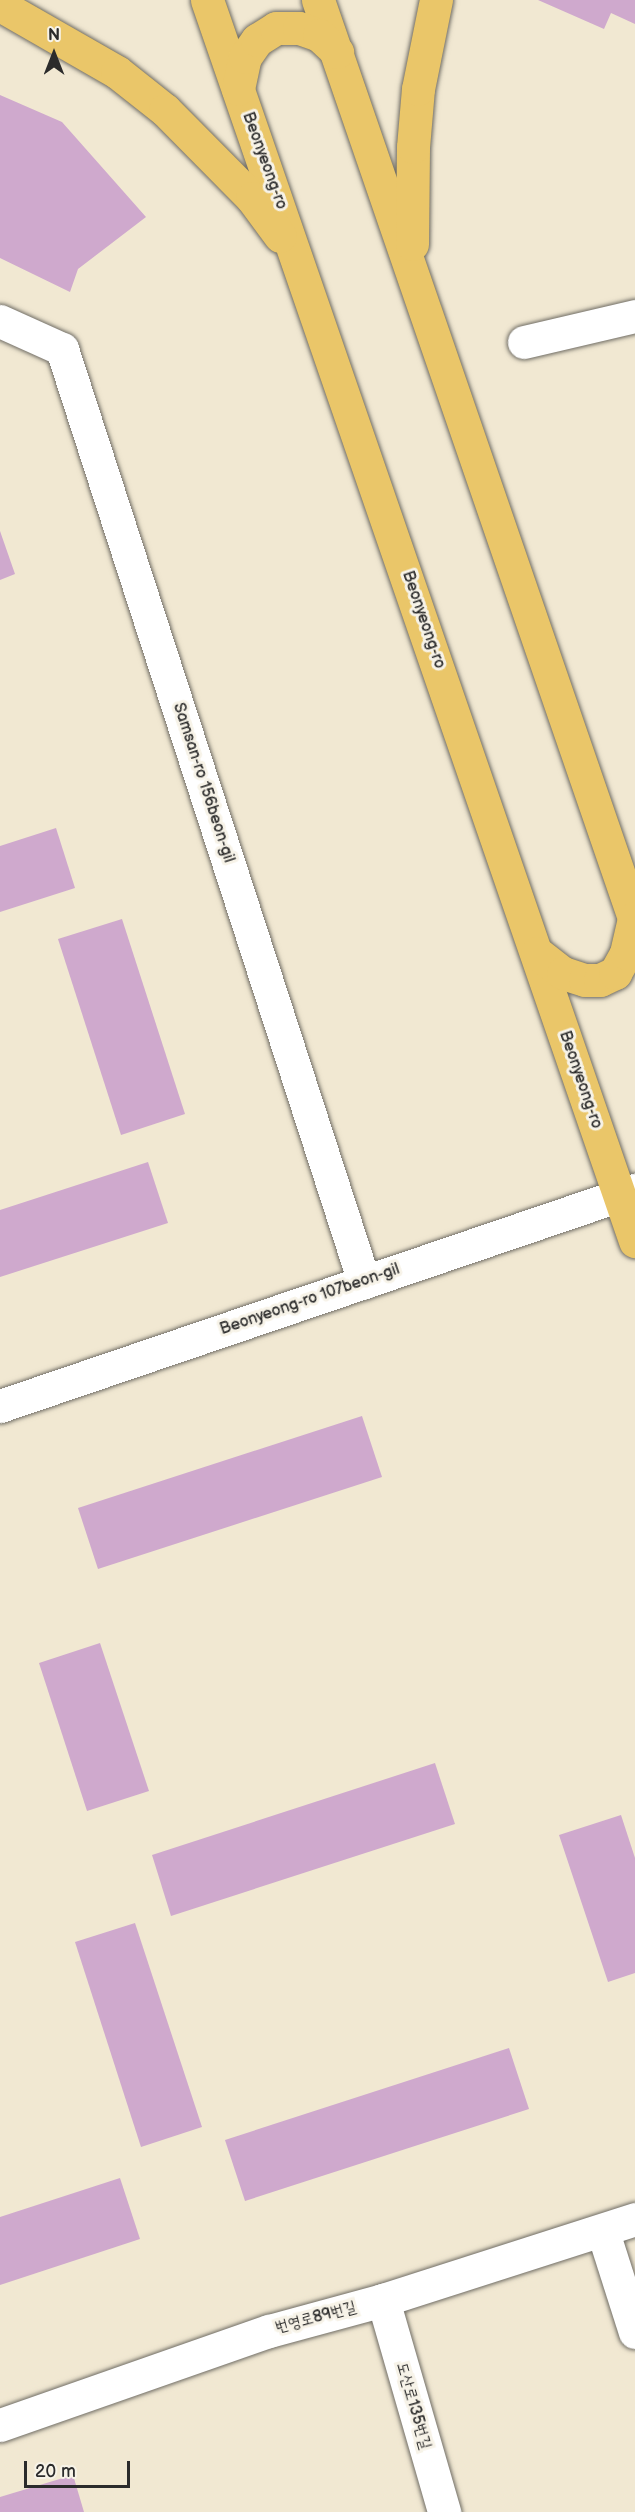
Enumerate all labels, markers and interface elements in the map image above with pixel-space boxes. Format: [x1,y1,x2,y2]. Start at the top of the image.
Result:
north arrow [24,24,84,84]
text: N [48,26,60,45]
street label: Beonyeong-ro [238,110,290,212]
street label: Beonyeong-ro [397,569,449,671]
street label: Samsan-ro 156beon-gil [168,701,238,865]
street label: Beonyeong-ro [554,1029,606,1131]
street label: Beonyeong-ro 107beon-gil [218,1260,402,1340]
street label: 번영로89번길 [273,2298,359,2338]
street label: 도산로135번길 [391,2360,435,2452]
scale bar [27,2449,134,2487]
text: 20 m [35,2461,76,2482]

